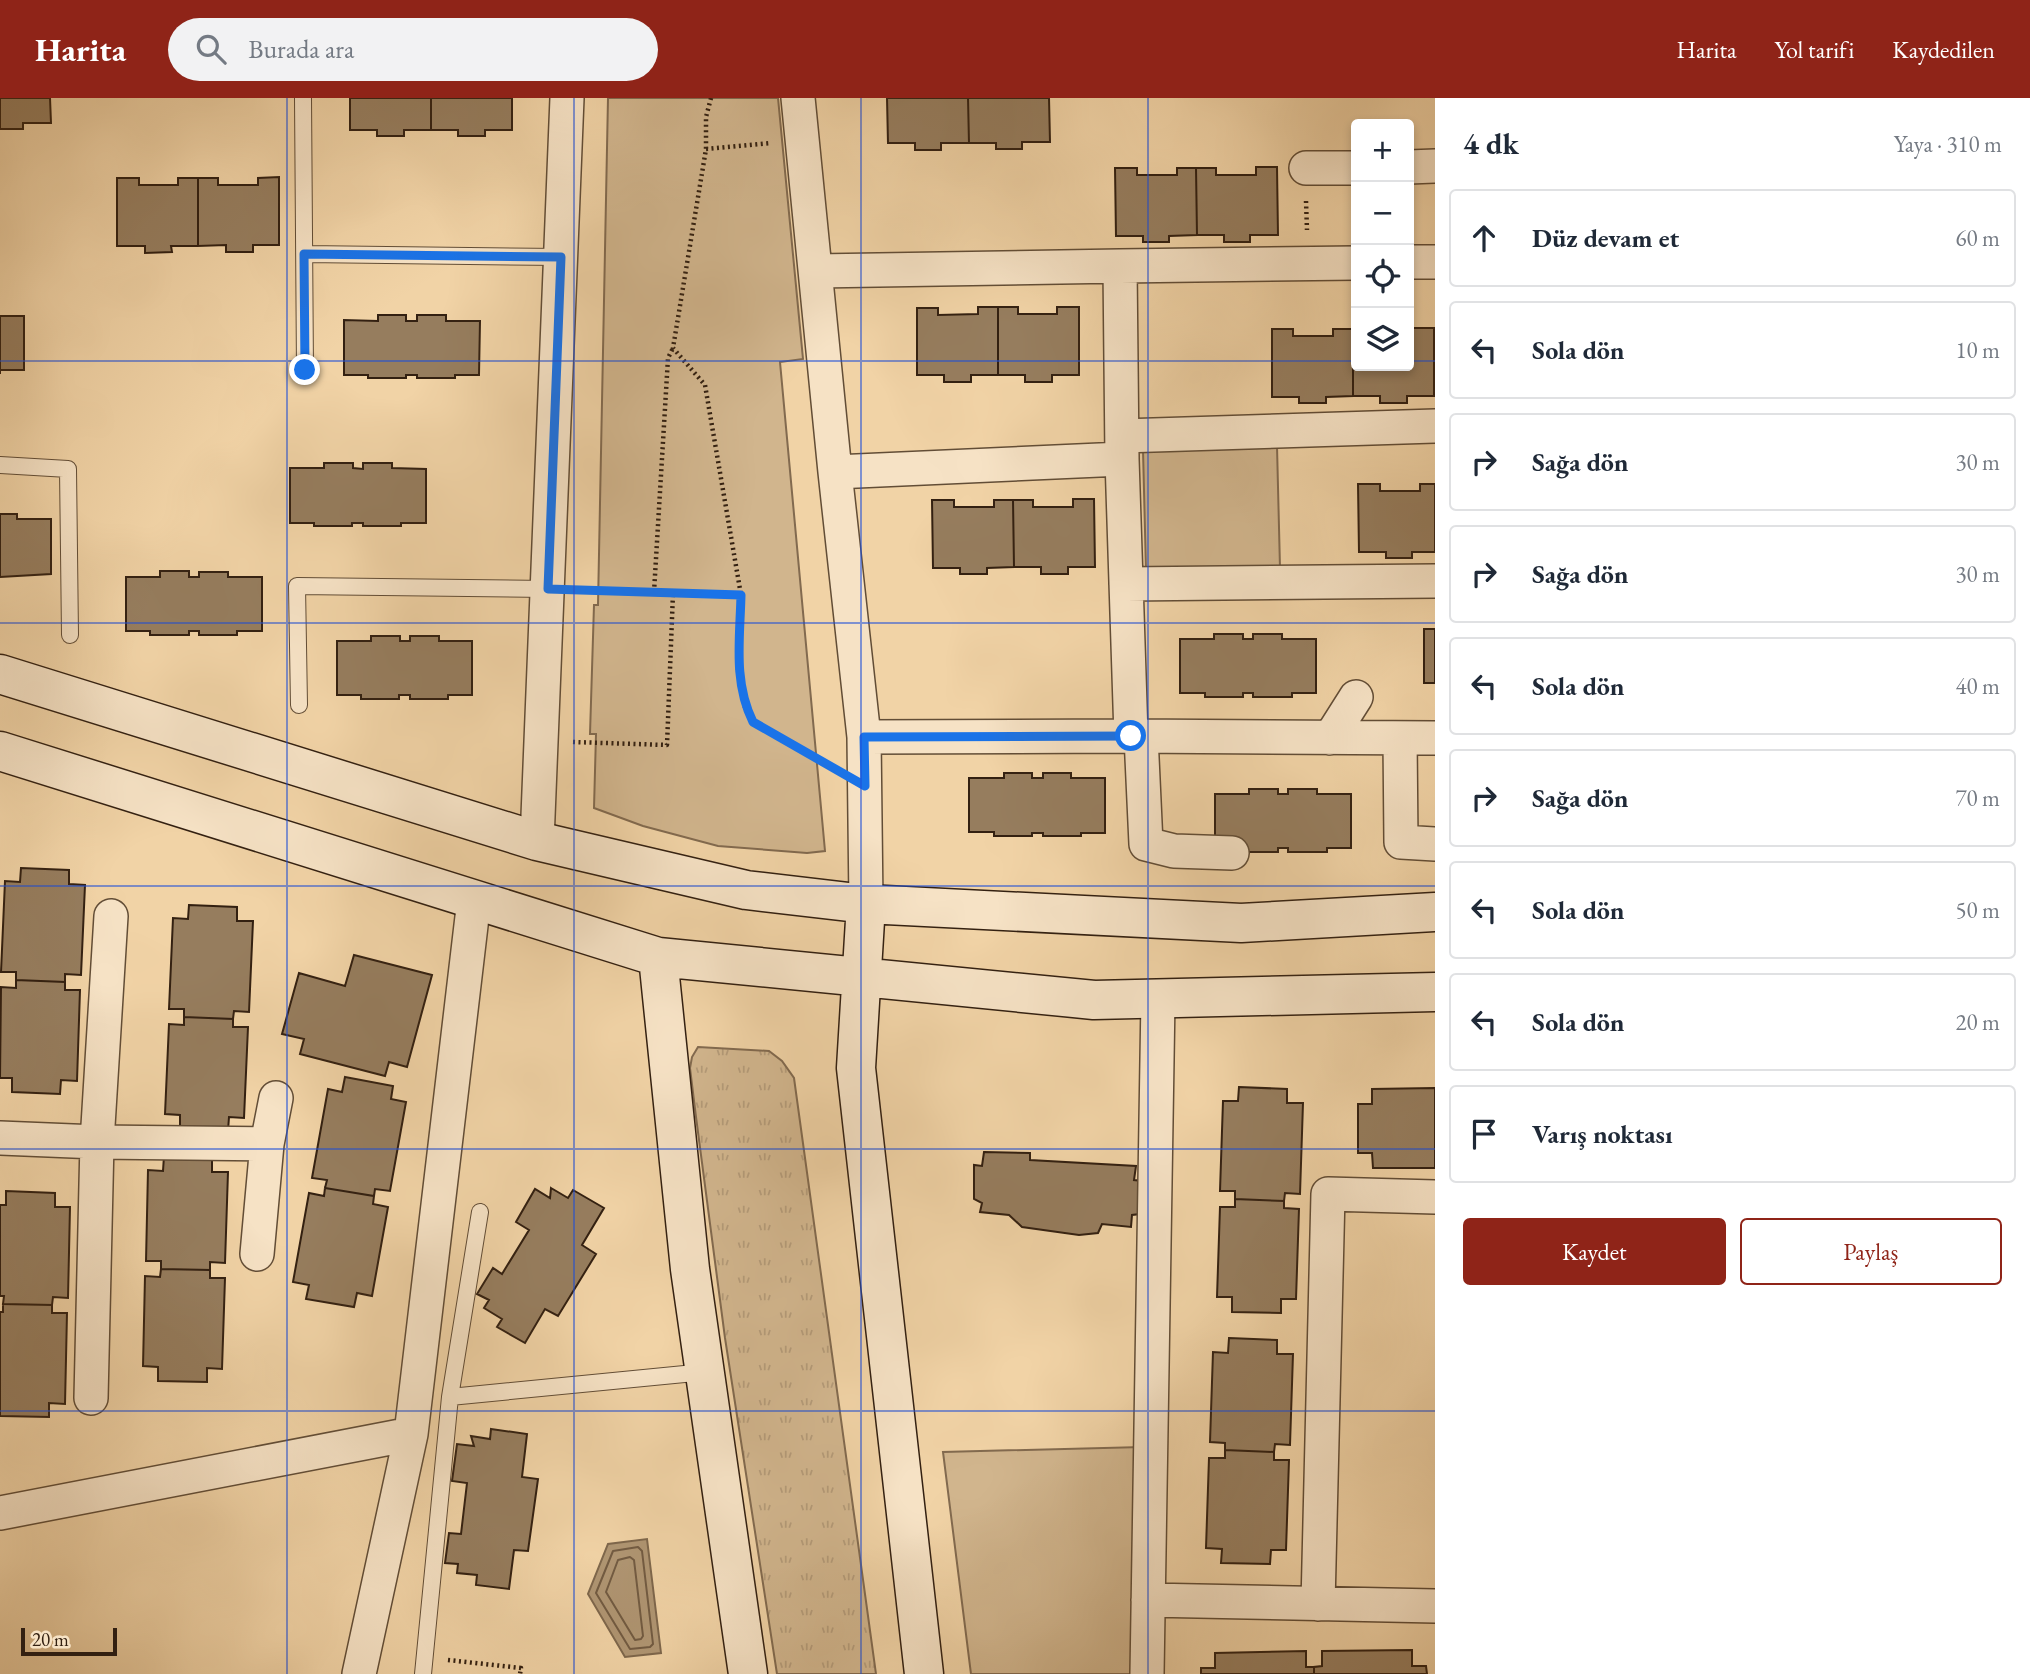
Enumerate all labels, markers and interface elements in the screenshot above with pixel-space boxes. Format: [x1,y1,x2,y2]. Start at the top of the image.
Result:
search box [168,18,658,81]
text: Harita [35,28,126,71]
icon: search [192,30,230,68]
text: Burada ara [248,32,354,66]
text: Harita [1677,34,1737,65]
text: Yol tarifi [1775,34,1854,65]
text: Kaydedilen [1892,34,1995,65]
map controls [1351,119,1414,371]
button: + [1351,119,1414,182]
text: 4 dk [1463,124,1519,163]
text: Yaya · 310 m [1894,129,2002,159]
button: − [1351,182,1414,245]
icon: ahead [1465,219,1503,257]
text: Düz devam et [1532,221,1679,255]
text: 60 m [1955,223,2000,253]
button: locate [1351,245,1414,308]
button: layers [1351,308,1414,371]
icon: left [1465,331,1503,369]
text: Sola dön [1532,333,1625,367]
text: 10 m [1955,335,2000,365]
route end [289,354,320,385]
icon: right [1465,443,1503,481]
text: Sağa dön [1532,445,1629,479]
text: 30 m [1955,447,2000,477]
icon: right [1465,555,1503,593]
text: Sağa dön [1532,557,1629,591]
text: 30 m [1955,559,2000,589]
icon: left [1465,667,1503,705]
text: Sola dön [1532,669,1625,703]
text: 40 m [1955,671,2000,701]
route start [1115,720,1146,751]
icon: right [1465,779,1503,817]
text: Sağa dön [1532,781,1629,815]
text: 70 m [1955,783,2000,813]
icon: left [1465,891,1503,929]
text: Sola dön [1532,893,1625,927]
text: 50 m [1955,895,2000,925]
icon: left [1465,1003,1503,1041]
text: Sola dön [1532,1005,1625,1039]
text: 20 m [1955,1007,2000,1037]
icon: arrive [1465,1115,1503,1153]
text: Varış noktası [1532,1117,1673,1151]
button: Kaydet [1463,1218,1726,1285]
button: Paylaş [1740,1218,2002,1285]
scale bar [21,1625,117,1657]
text: 20 m [32,1627,69,1652]

